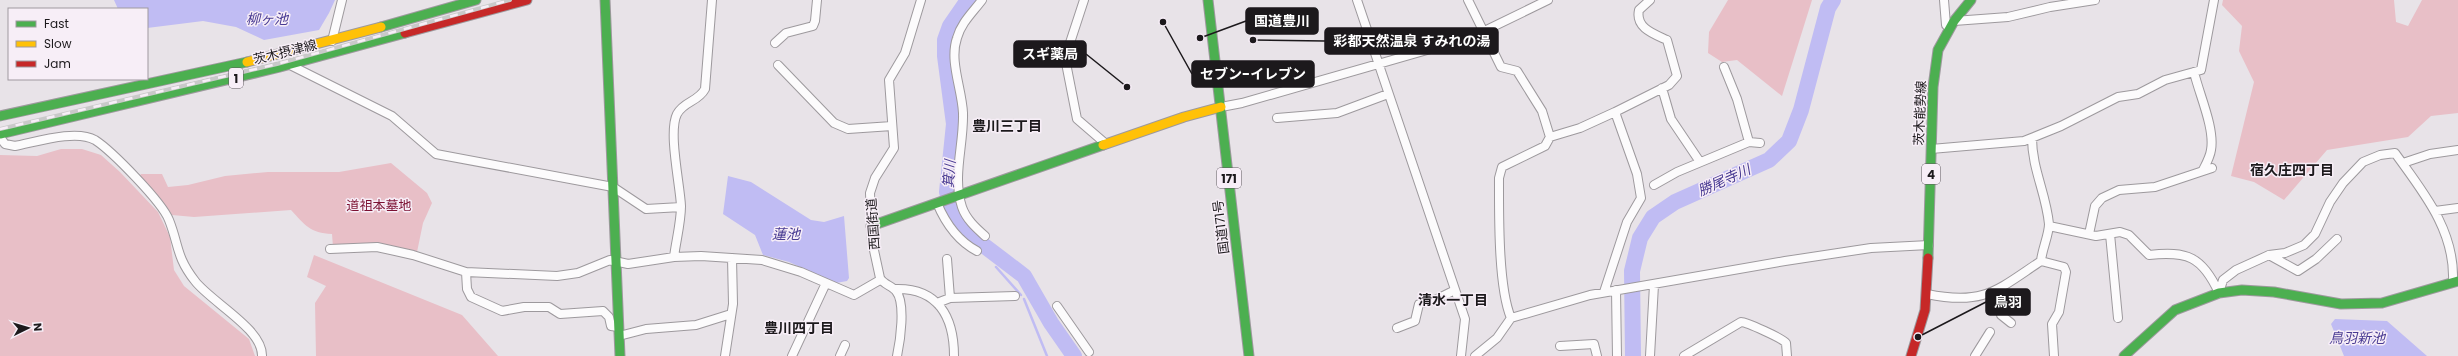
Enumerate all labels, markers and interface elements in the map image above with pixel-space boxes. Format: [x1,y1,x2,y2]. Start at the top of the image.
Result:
legend [8,8,148,80]
callout: 国道豊川 [1246,8,1318,34]
water label: 柳ヶ池 [246,9,290,29]
text: 国道豊川 [1254,11,1310,31]
text: Fast [44,15,69,32]
callout: 彩都天然温泉 すみれの湯 [1325,28,1498,54]
text: 彩都天然温泉 すみれの湯 [1334,31,1490,51]
text: Slow [44,35,72,52]
street label: 茨木摂津線 [251,35,319,69]
callout: スギ薬局 [1014,41,1086,67]
text: スギ薬局 [1022,44,1078,64]
text: Jam [44,55,71,72]
callout: セブン-イレブン [1192,61,1314,87]
text: セブン-イレブン [1200,64,1306,84]
road number: 1 [229,68,243,88]
street label: 茨木能勢線 [1909,80,1931,146]
district label: 豊川三丁目 [972,116,1042,136]
water label: 箕川 [938,157,960,189]
water label: 勝尾寺川 [1694,159,1755,201]
district label: 宿久庄四丁目 [2250,160,2334,180]
road number: 4 [1922,164,1940,184]
road number: 171 [1217,168,1241,188]
park label: 道祖本墓地 [346,196,412,215]
street label: 西国街道 [862,197,884,251]
street label: 国道171号 [1208,199,1234,255]
water label: 蓮池 [772,224,802,244]
callout: 鳥羽 [1986,289,2030,315]
district label: 清水一丁目 [1418,290,1488,310]
text: 鳥羽 [1994,292,2022,312]
north arrow [8,308,48,348]
district label: 豊川四丁目 [764,318,834,338]
text: N [30,322,46,332]
water label: 鳥羽新池 [2329,328,2387,348]

